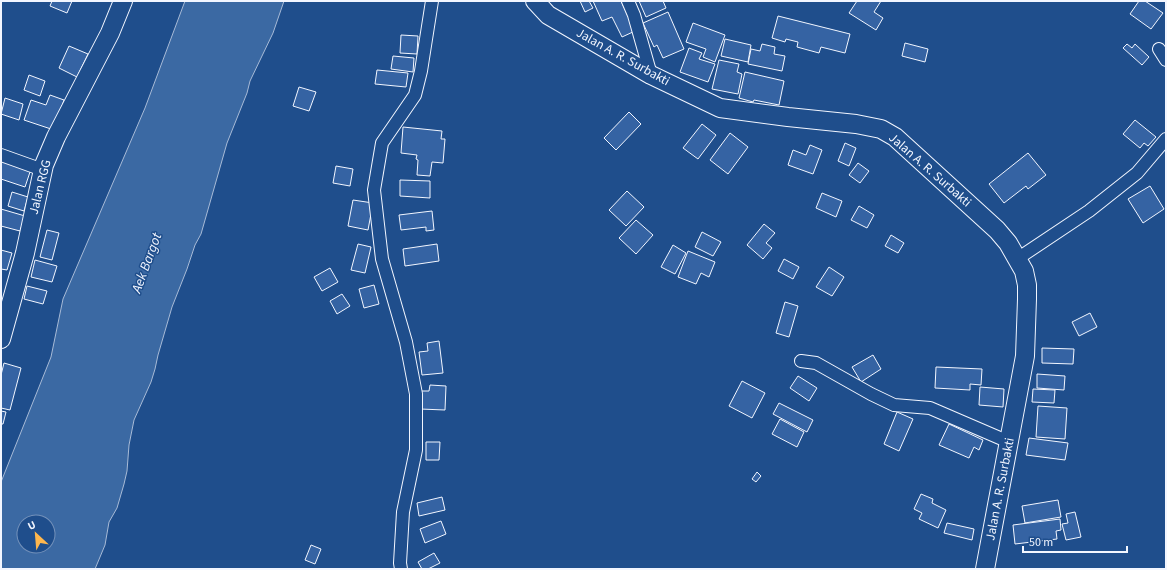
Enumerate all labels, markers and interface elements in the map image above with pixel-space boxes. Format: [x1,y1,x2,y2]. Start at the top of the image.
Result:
street label: Jalan A. R. Surbakti [573,24,673,90]
street label: Jalan A. R. Surbakti [885,129,975,211]
street label: Jalan RGG [25,158,55,216]
water label: Aek Bargot [127,230,167,297]
street label: Jalan A. R. Surbakti [981,436,1019,542]
north arrow [16,514,56,554]
text: U [25,517,38,534]
scale bar [1023,528,1127,554]
text: 50 m [1029,534,1053,551]

